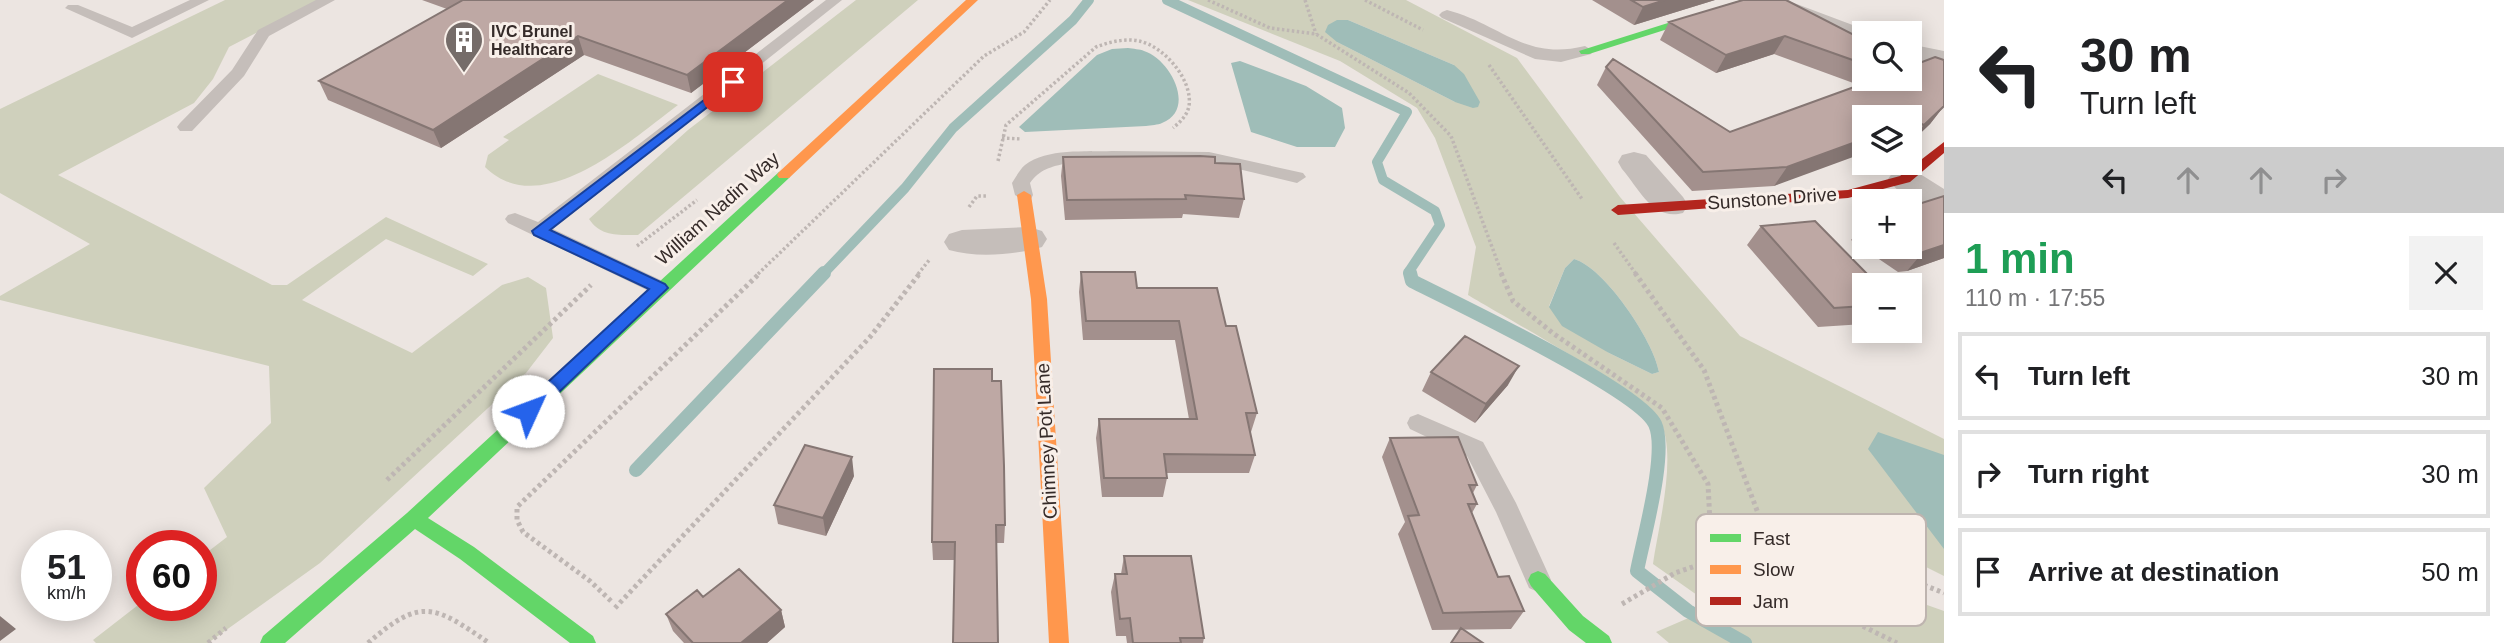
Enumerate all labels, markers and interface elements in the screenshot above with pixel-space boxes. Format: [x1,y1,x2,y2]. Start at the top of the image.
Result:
building icon: IVC Brunel Healthcare [443,19,485,74]
map controls [1852,21,1922,343]
button: search [1852,21,1922,91]
place label: IVC Brunel Healthcare [491,23,573,58]
icon: left [1965,28,2056,119]
text: 30 m [2080,28,2192,82]
pin [703,52,763,112]
icon: arrive [714,63,752,101]
text: Turn left [2080,85,2196,121]
button: layers [1852,105,1922,175]
street label: William Nadin Way [651,147,784,269]
icon: left [2096,161,2134,199]
icon: ahead [2169,161,2207,199]
icon: ahead [2242,161,2280,199]
icon: right [2315,161,2353,199]
street label: Sunstone Drive [1707,183,1838,214]
button: + [1852,189,1922,259]
text: 1 min [1965,235,2075,282]
button: close [2409,236,2483,310]
button: − [1852,273,1922,343]
text: 110 m · 17:55 [1965,285,2105,311]
icon: left [1969,357,2007,395]
text: Turn left [2028,361,2130,391]
text: 30 m [2421,361,2479,391]
street label: Chimney Pot Lane [1032,362,1061,520]
position arrow [491,374,565,448]
icon: right [1969,455,2007,493]
text: Turn right [2028,459,2149,489]
text: 30 m [2421,459,2479,489]
legend [1696,514,1926,626]
text: Fast [1753,528,1791,549]
speed limit sign: 60 [126,530,217,621]
text: 51 [47,547,86,586]
icon: arrive [1969,553,2007,591]
text: Arrive at destination [2028,557,2279,587]
text: 50 m [2421,557,2479,587]
text: Slow [1753,559,1794,580]
text: km/h [47,583,86,603]
text: Jam [1753,591,1789,612]

